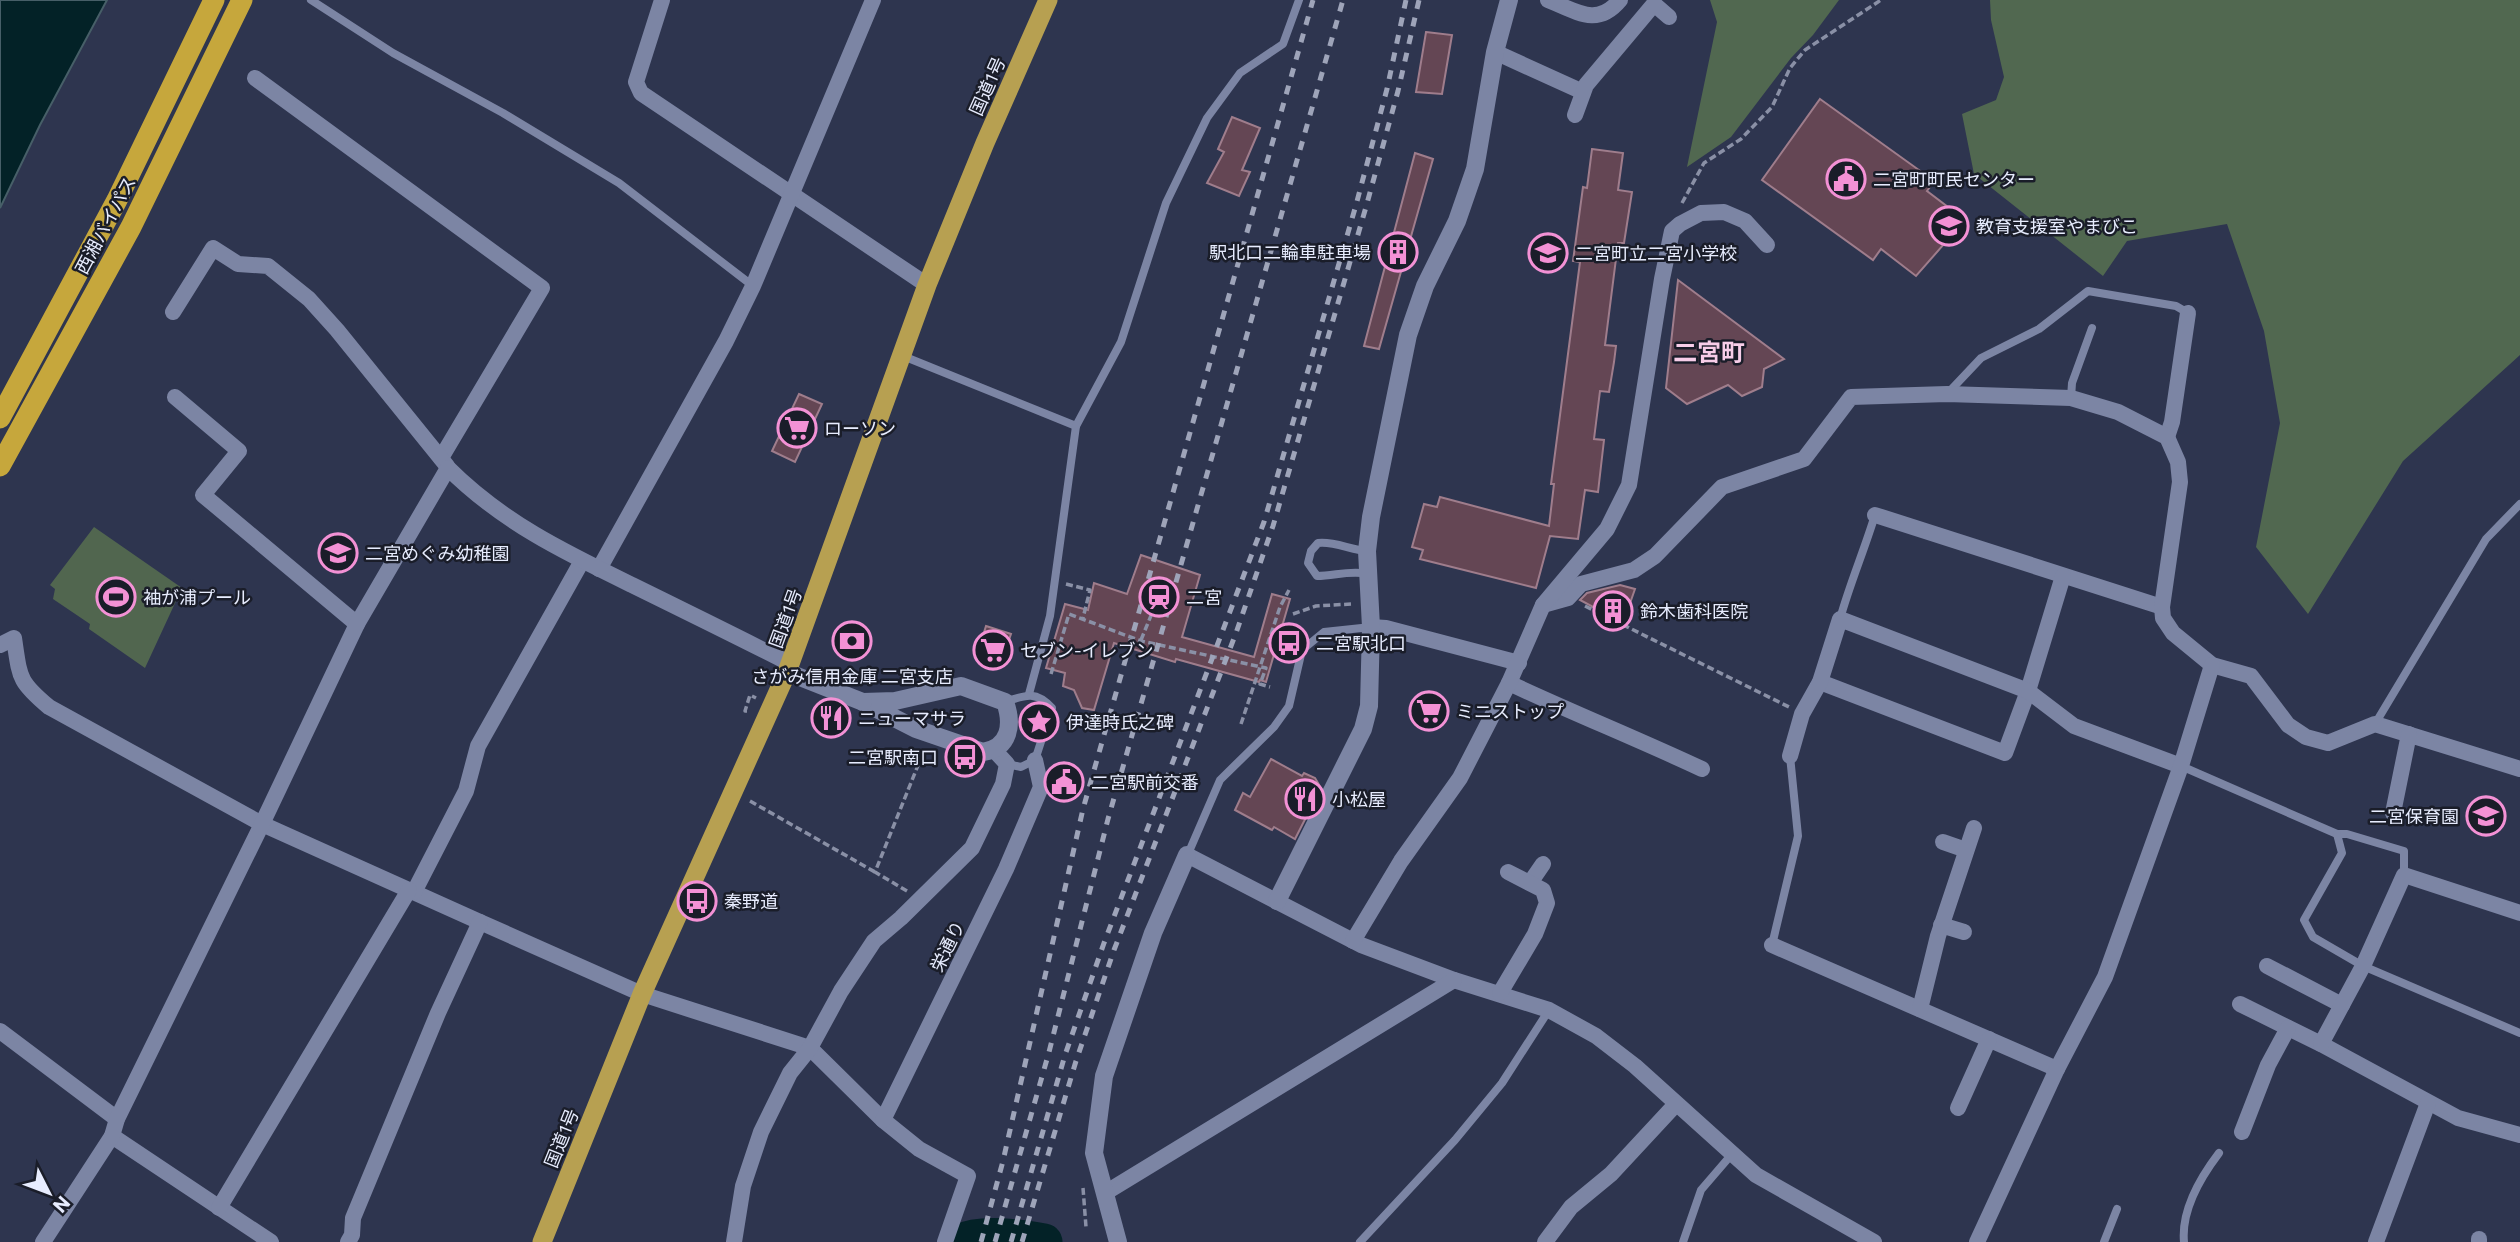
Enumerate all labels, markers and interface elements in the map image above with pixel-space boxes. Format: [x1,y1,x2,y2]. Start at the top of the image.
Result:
street label: 国道1号 [964,53,1010,119]
public building icon: 二宮町町民センター [1825,158,1867,200]
place label: 二宮町町民センター [1873,168,2035,190]
street label: 西湘バイパス [70,172,140,278]
school or university icon: 教育支援室やまびこ [1928,205,1970,247]
place label: 教育支援室やまびこ [1976,215,2138,237]
building icon: 駅北口二輪車駐車場 [1377,231,1419,273]
school or university icon: 二宮町立二宮小学校 [1527,232,1569,274]
place label: 駅北口二輪車駐車場 [1209,241,1371,263]
place label: 二宮町立二宮小学校 [1575,242,1737,264]
district label: 二宮町 [1673,337,1745,366]
supermarket icon: ローソン [776,407,818,449]
place label: ローソン [824,417,896,439]
school or university icon: 二宮めぐみ幼稚園 [317,532,359,574]
place label: 二宮めぐみ幼稚園 [365,542,510,564]
sports icon: 袖が浦プール [95,576,137,618]
station icon: 二宮 [1138,576,1180,618]
street label: 国道1号 [764,585,806,651]
place label: 袖が浦プール [143,586,251,608]
place label: 二宮 [1186,586,1222,608]
building icon: 鈴木歯科医院 [1592,590,1634,632]
place label: 鈴木歯科医院 [1640,600,1748,622]
bank icon: さがみ信用金庫 二宮支店 [831,620,873,662]
bus stop icon: 二宮駅北口 [1268,622,1310,664]
supermarket icon: セブン-イレブン [972,629,1014,671]
place label: 二宮駅北口 [1316,632,1406,654]
place label: セブン-イレブン [1020,639,1154,661]
place label: さがみ信用金庫 二宮支店 [751,665,953,687]
supermarket icon: ミニストップ [1408,690,1450,732]
restaurant icon: ニューマサラ [810,697,852,739]
place label: ミニストップ [1456,700,1564,722]
place icon: 伊達時氏之碑 [1018,701,1060,743]
place label: ニューマサラ [858,707,966,729]
place label: 伊達時氏之碑 [1066,711,1174,733]
bus stop icon: 二宮駅南口 [944,736,986,778]
place label: 二宮駅南口 [848,746,938,768]
public building icon: 二宮駅前交番 [1043,761,1085,803]
place label: 二宮駅前交番 [1091,771,1199,793]
restaurant icon: 小松屋 [1284,778,1326,820]
place label: 小松屋 [1332,788,1386,810]
school or university icon: 二宮保育園 [2465,795,2507,837]
place label: 二宮保育園 [2369,805,2459,827]
bus stop icon: 秦野道 [676,880,718,922]
place label: 秦野道 [724,890,778,912]
street label: 栄通り [925,917,969,975]
street label: 国道1号 [539,1105,583,1171]
north arrow [14,1158,84,1228]
text: N [49,1192,75,1218]

